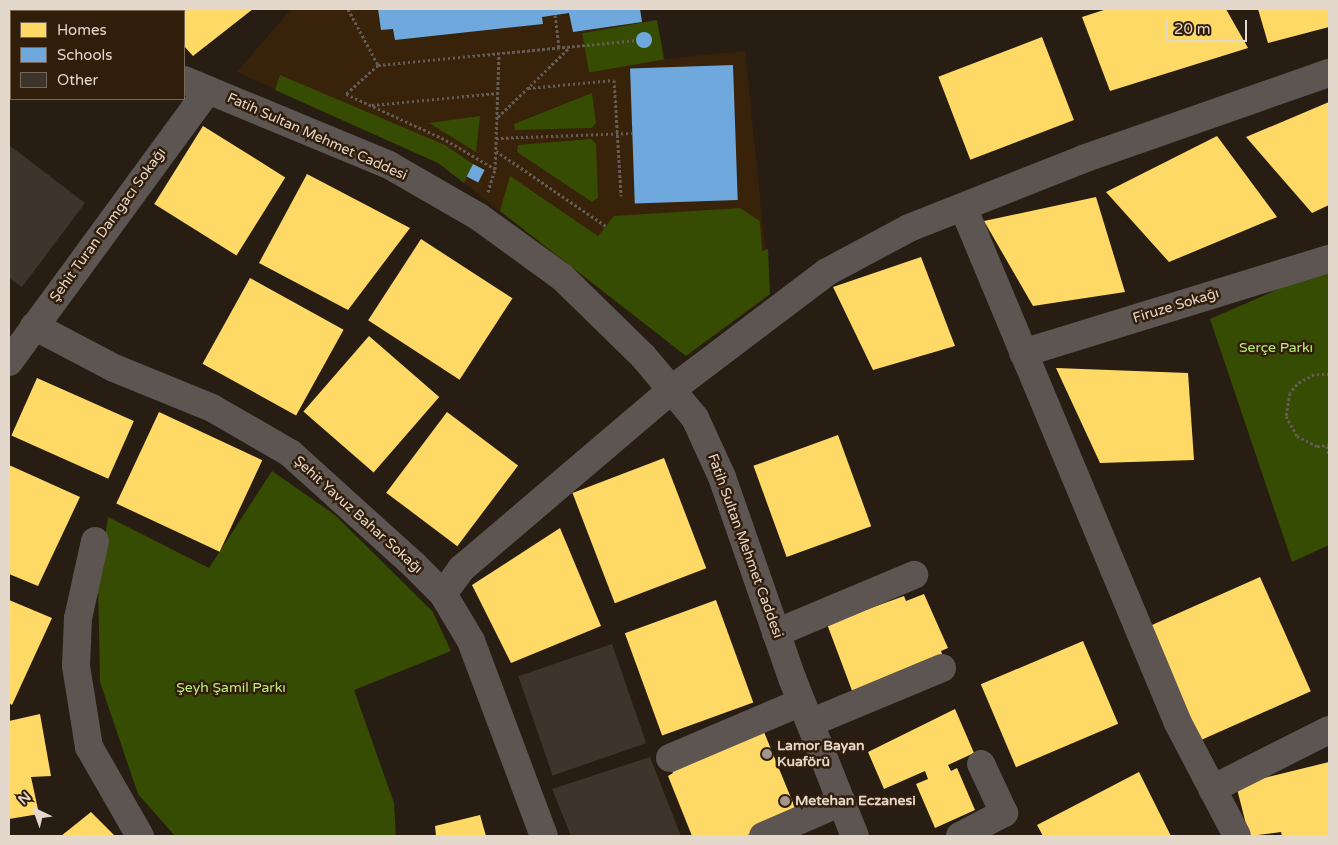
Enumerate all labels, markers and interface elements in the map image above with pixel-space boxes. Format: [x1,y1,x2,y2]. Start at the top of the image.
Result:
legend [10,10,185,100]
scale bar [1168,10,1249,42]
text: 20 m [1174,20,1211,38]
text: Homes [57,21,107,39]
text: Schools [57,46,113,64]
text: Other [57,71,98,89]
street label: Fatih Sultan Mehmet Caddesi [225,90,409,184]
street label: Şehit Turan Damgacı Sokağı [46,145,170,305]
street label: Firuze Sokağı [1131,285,1221,327]
park label: Serçe Parkı [1239,340,1313,356]
street label: Fatih Sultan Mehmet Caddesi [704,452,786,640]
street label: Şehit Yavuz Bahar Sokağı [290,453,426,577]
park label: Şeyh Şamil Parkı [176,680,286,696]
place label: Lamor Bayan Kuaförü [777,738,865,770]
marker: Lamor Bayan Kuaförü [761,748,773,760]
north arrow [10,785,60,835]
text: N [15,788,34,809]
place label: Metehan Eczanesi [795,793,916,809]
marker: Metehan Eczanesi [779,795,791,807]

